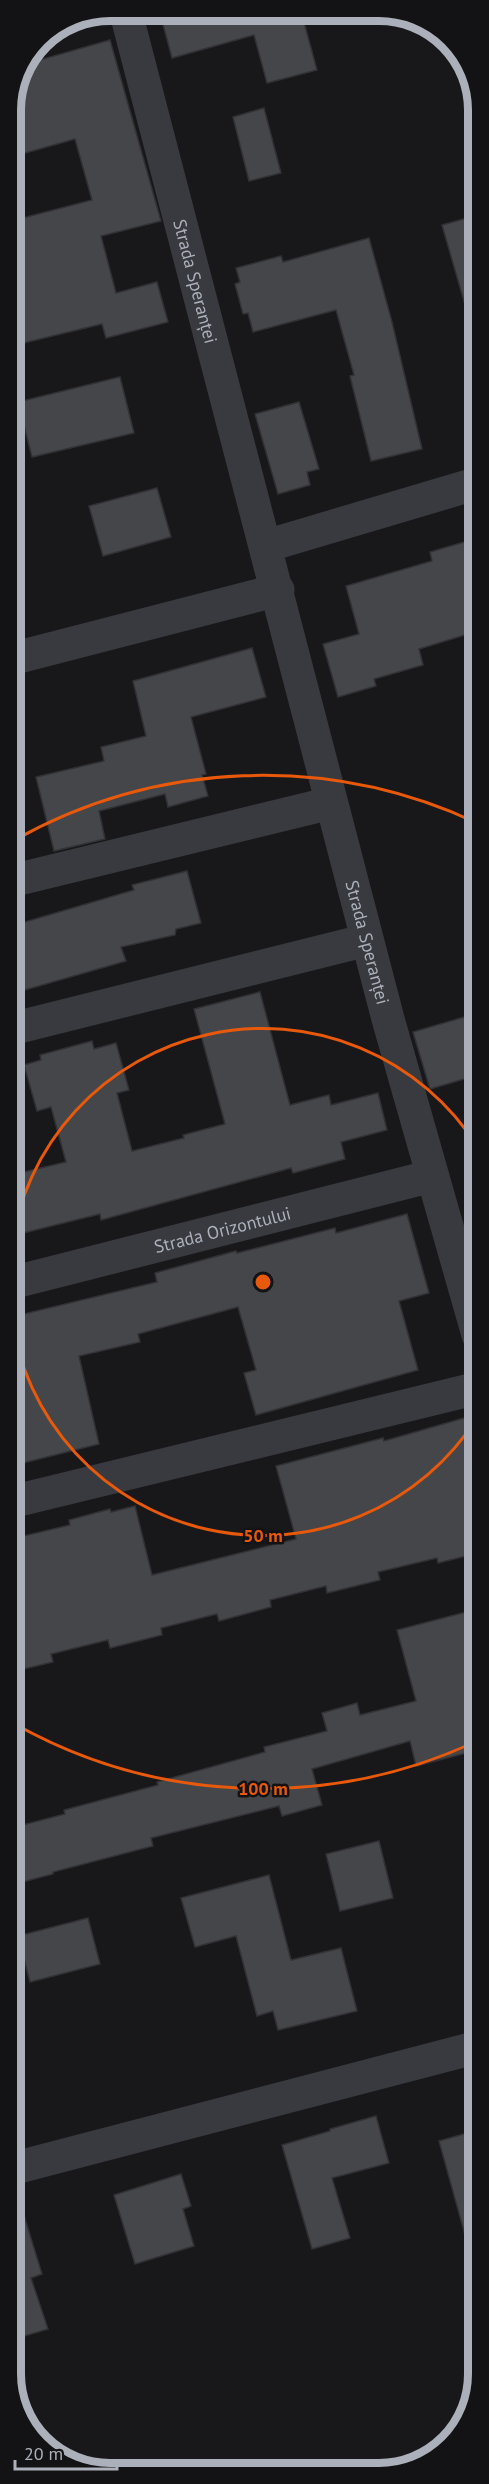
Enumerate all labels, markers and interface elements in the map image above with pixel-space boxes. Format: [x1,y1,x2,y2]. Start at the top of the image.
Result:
street label: Strada Speranței [169,217,223,346]
street label: Strada Speranței [341,878,395,1007]
street label: Strada Orizontului [151,1201,293,1258]
centre of rings [253,1272,273,1292]
text: 50 m [243,1524,283,1547]
text: 100 m [238,1777,288,1800]
scale bar [15,2433,117,2471]
text: 20 m [24,2442,63,2465]

